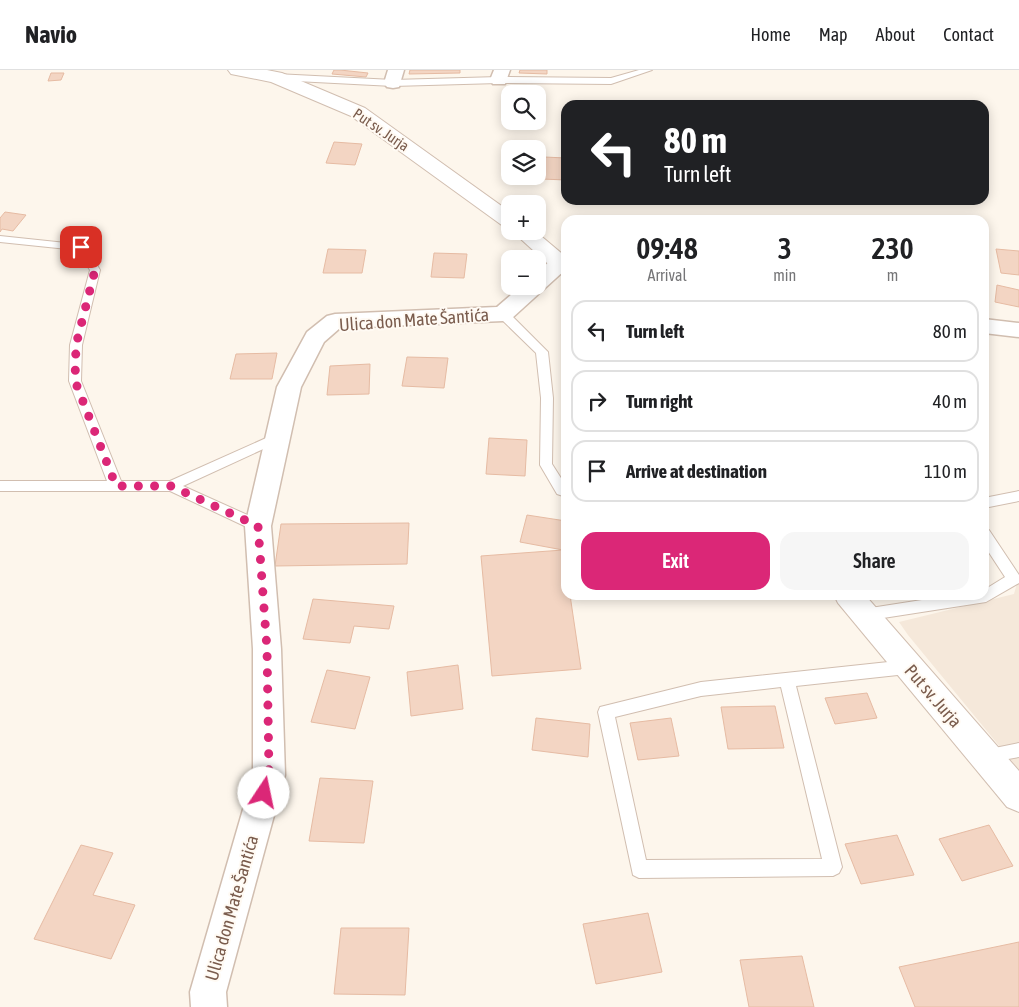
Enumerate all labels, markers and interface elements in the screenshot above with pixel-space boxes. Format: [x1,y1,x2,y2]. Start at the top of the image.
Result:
text: Navio [25,21,77,48]
text: Home [751,24,791,45]
text: Map [819,24,848,45]
text: About [876,24,915,45]
text: Contact [943,24,994,45]
map controls [501,85,546,295]
button: search [501,85,546,130]
street label: Put sv. Jurja [350,105,412,154]
icon: left [581,120,646,185]
text: 80 m [664,120,727,160]
button: layers [501,140,546,185]
text: Turn left [664,161,731,187]
button: + [501,195,546,240]
pin [60,226,102,268]
text: 09:48 [636,231,698,265]
text: 3 [778,231,792,265]
text: 230 [871,231,914,265]
icon: arrive [67,233,95,261]
button: − [501,250,546,295]
text: Arrival [648,266,687,284]
text: min [773,266,796,284]
text: m [887,266,898,284]
street label: Ulica don Mate Šantića [338,304,490,335]
icon: left [583,317,611,345]
text: Turn left [626,320,684,342]
text: 80 m [933,320,967,342]
icon: right [583,387,611,415]
text: Turn right [626,390,693,412]
text: 40 m [933,390,967,412]
icon: arrive [583,457,611,485]
text: Arrive at destination [626,460,767,482]
text: 110 m [924,460,967,482]
button: Exit [581,532,770,590]
button: Share [780,532,969,590]
street label: Put sv. Jurja [900,660,966,731]
position arrow [237,766,289,818]
street label: Ulica don Mate Šantića [201,833,262,983]

